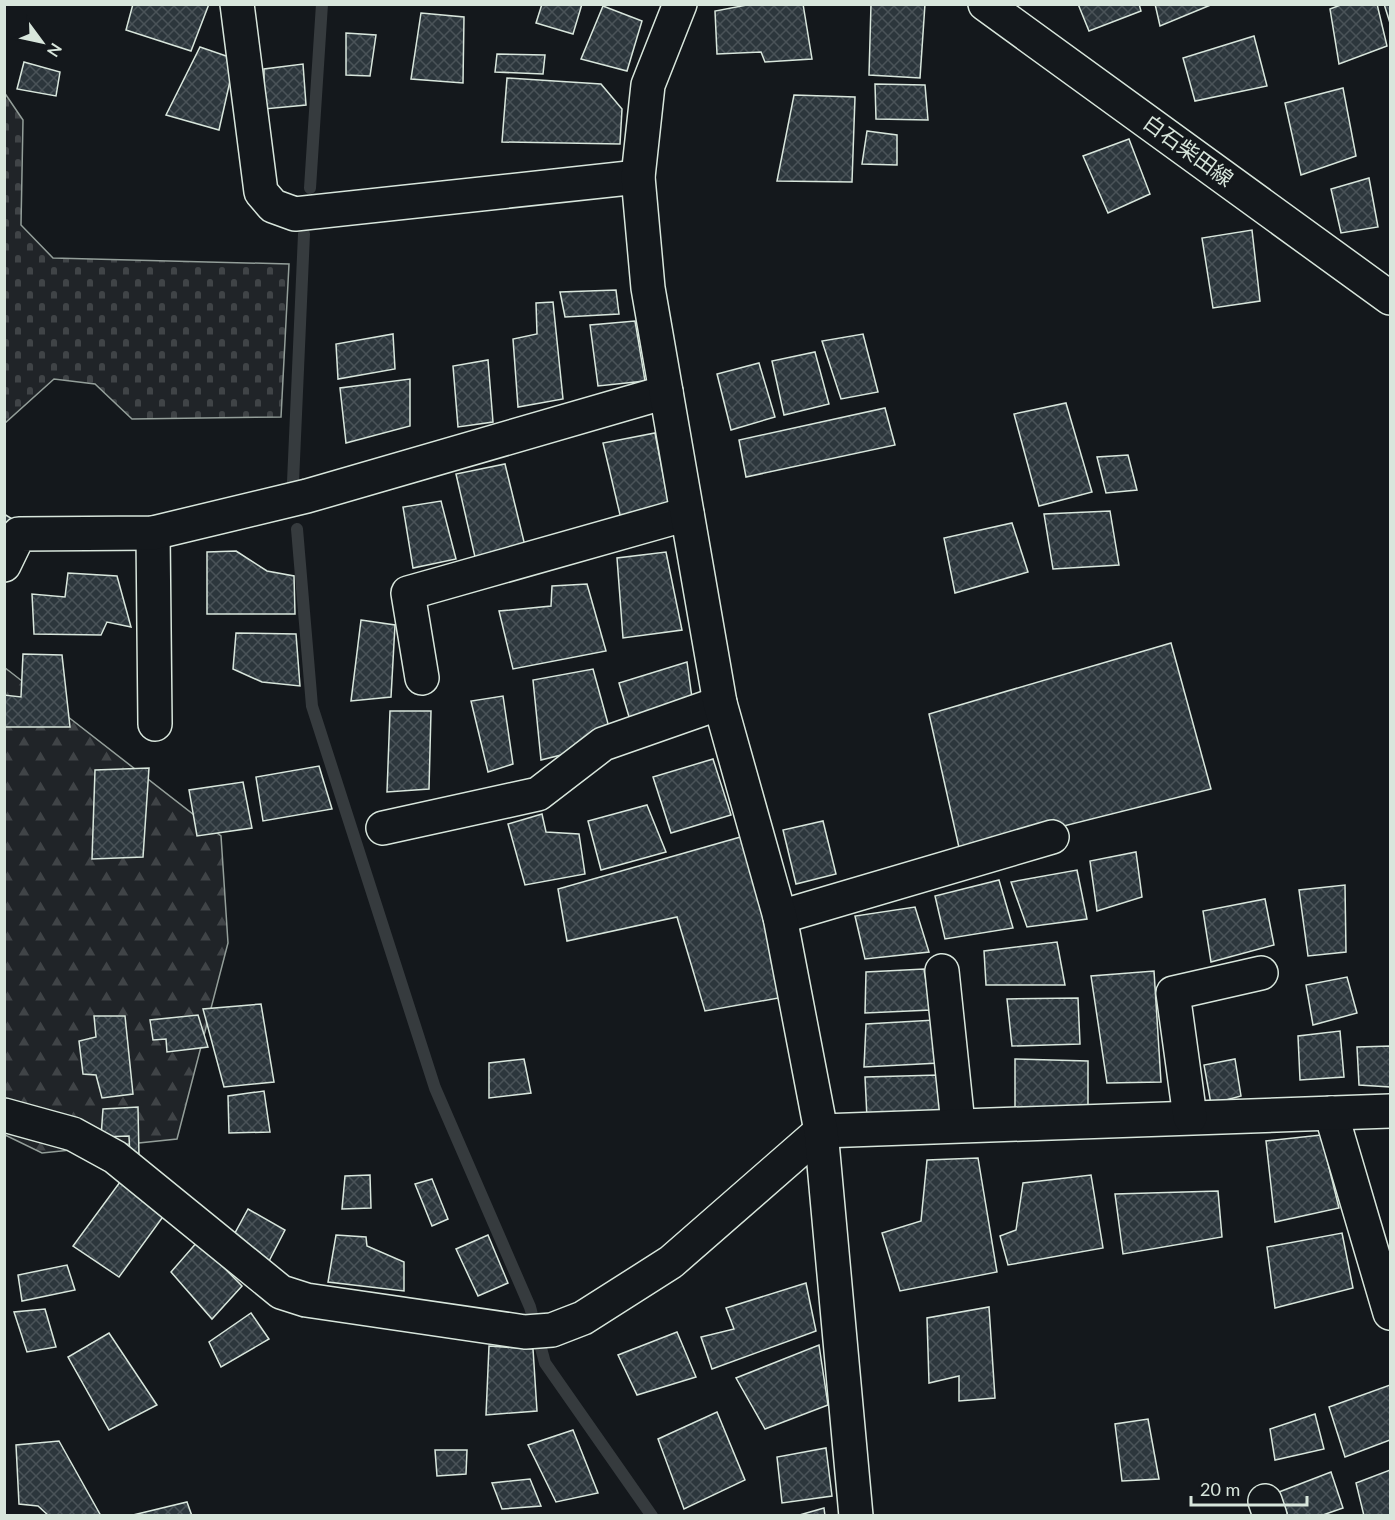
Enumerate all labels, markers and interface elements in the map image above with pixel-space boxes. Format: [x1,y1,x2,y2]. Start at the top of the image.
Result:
north arrow [12,12,72,72]
text: N [44,40,66,61]
street label: 白石柴田線 [1139,109,1239,191]
scale bar [1191,1469,1306,1507]
text: 20 m [1200,1478,1240,1500]

